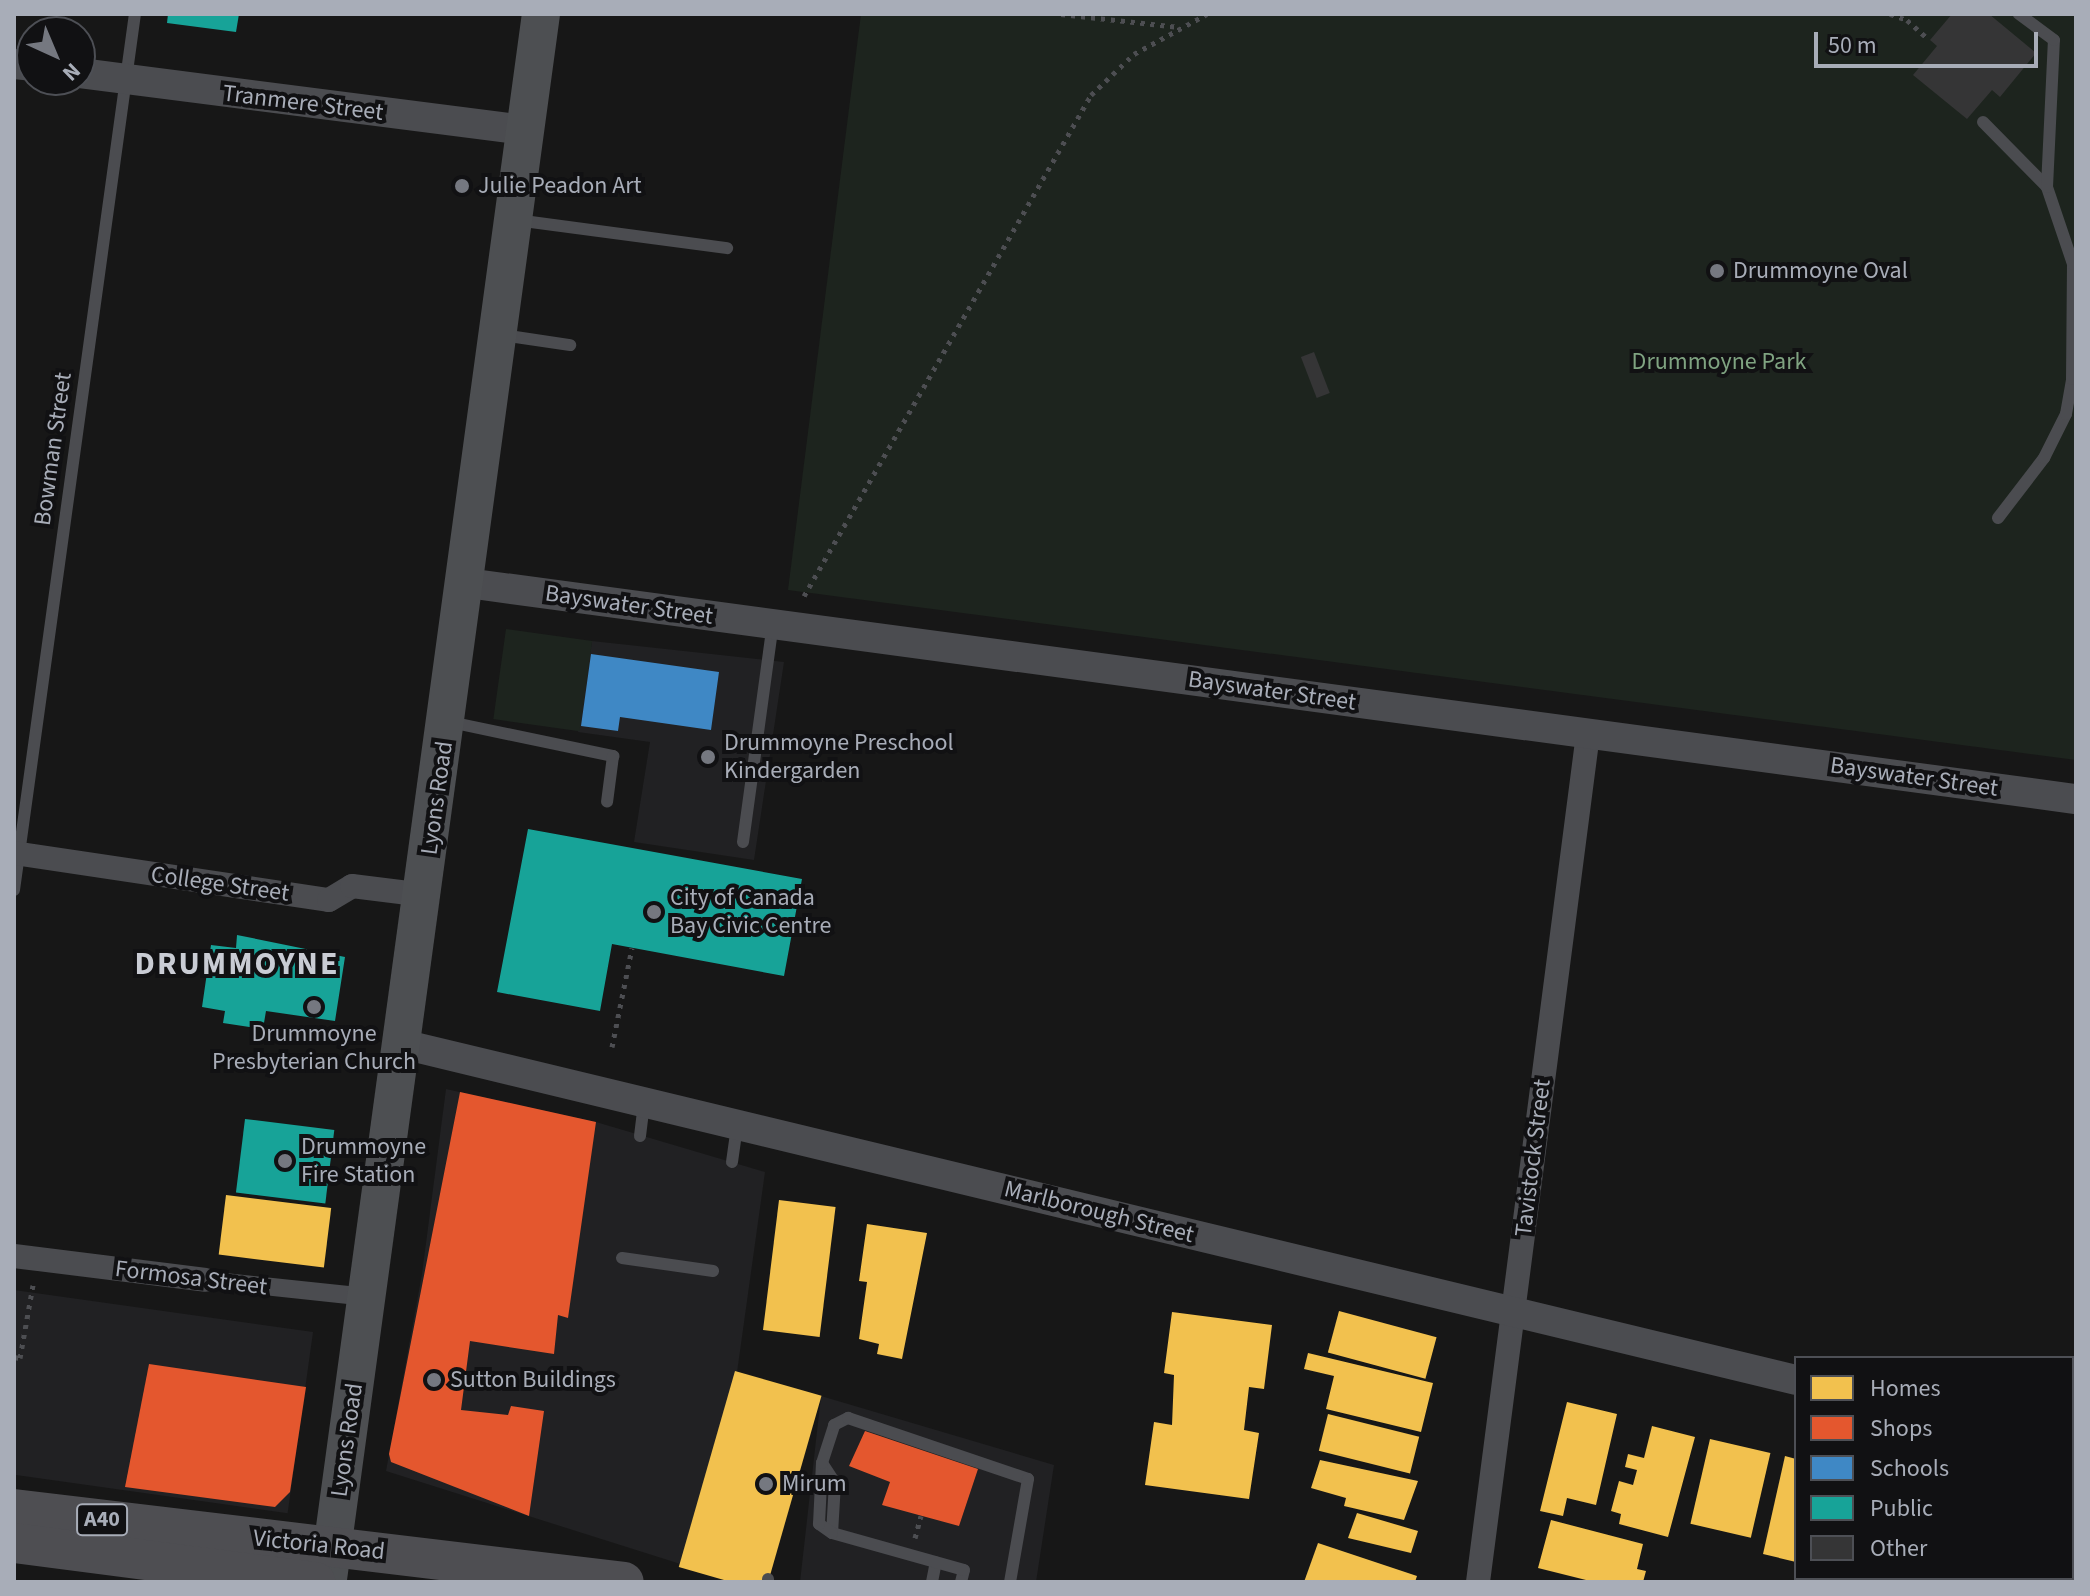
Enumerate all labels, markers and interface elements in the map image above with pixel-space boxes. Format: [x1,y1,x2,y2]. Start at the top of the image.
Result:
north arrow [16,16,96,96]
scale bar [1818,16,2042,66]
text: 50 m [1828,28,1877,63]
text: N [55,55,88,88]
street label: Tranmere Street [221,79,385,127]
place label: Julie Peadon Art [478,172,642,200]
marker: Julie Peadon Art [453,177,471,195]
place label: Drummoyne Oval [1733,257,1908,285]
marker: Drummoyne Oval [1708,262,1726,280]
park label: Drummoyne Park [1632,348,1806,376]
street label: Bowman Street [28,371,78,527]
street label: Bayswater Street [543,579,715,631]
street label: Bayswater Street [1186,665,1358,717]
place label: Drummoyne Preschool Kindergarden [724,729,954,785]
street label: Lyons Road [415,739,459,857]
marker: Drummoyne Preschool Kindergarden [699,748,717,766]
street label: Bayswater Street [1828,751,2000,803]
street label: College Street [149,860,291,908]
place label: City of Canada Bay Civic Centre [670,884,832,940]
marker: City of Canada Bay Civic Centre [645,903,663,921]
district label: DRUMMOYNE [135,945,339,983]
marker: Drummoyne Presbyterian Church [305,998,323,1016]
place label: Drummoyne Presbyterian Church [212,1020,416,1076]
street label: Tavistock Street [1509,1078,1557,1238]
place label: Drummoyne Fire Station [301,1133,426,1189]
marker: Drummoyne Fire Station [276,1152,294,1170]
street label: Marlborough Street [1001,1175,1197,1249]
street label: Formosa Street [113,1254,269,1302]
legend [1794,1356,2074,1580]
place label: Sutton Buildings [450,1366,616,1394]
marker: Sutton Buildings [425,1371,443,1389]
text: Homes [1870,1371,1941,1406]
street label: Lyons Road [325,1381,369,1499]
text: Shops [1870,1411,1932,1446]
text: Schools [1870,1451,1949,1486]
place label: Mirum [782,1470,847,1498]
marker: Mirum [757,1475,775,1493]
text: Public [1870,1491,1933,1526]
road number: A40 [76,1502,128,1538]
street label: Victoria Road [252,1524,386,1566]
text: Other [1870,1531,1927,1566]

